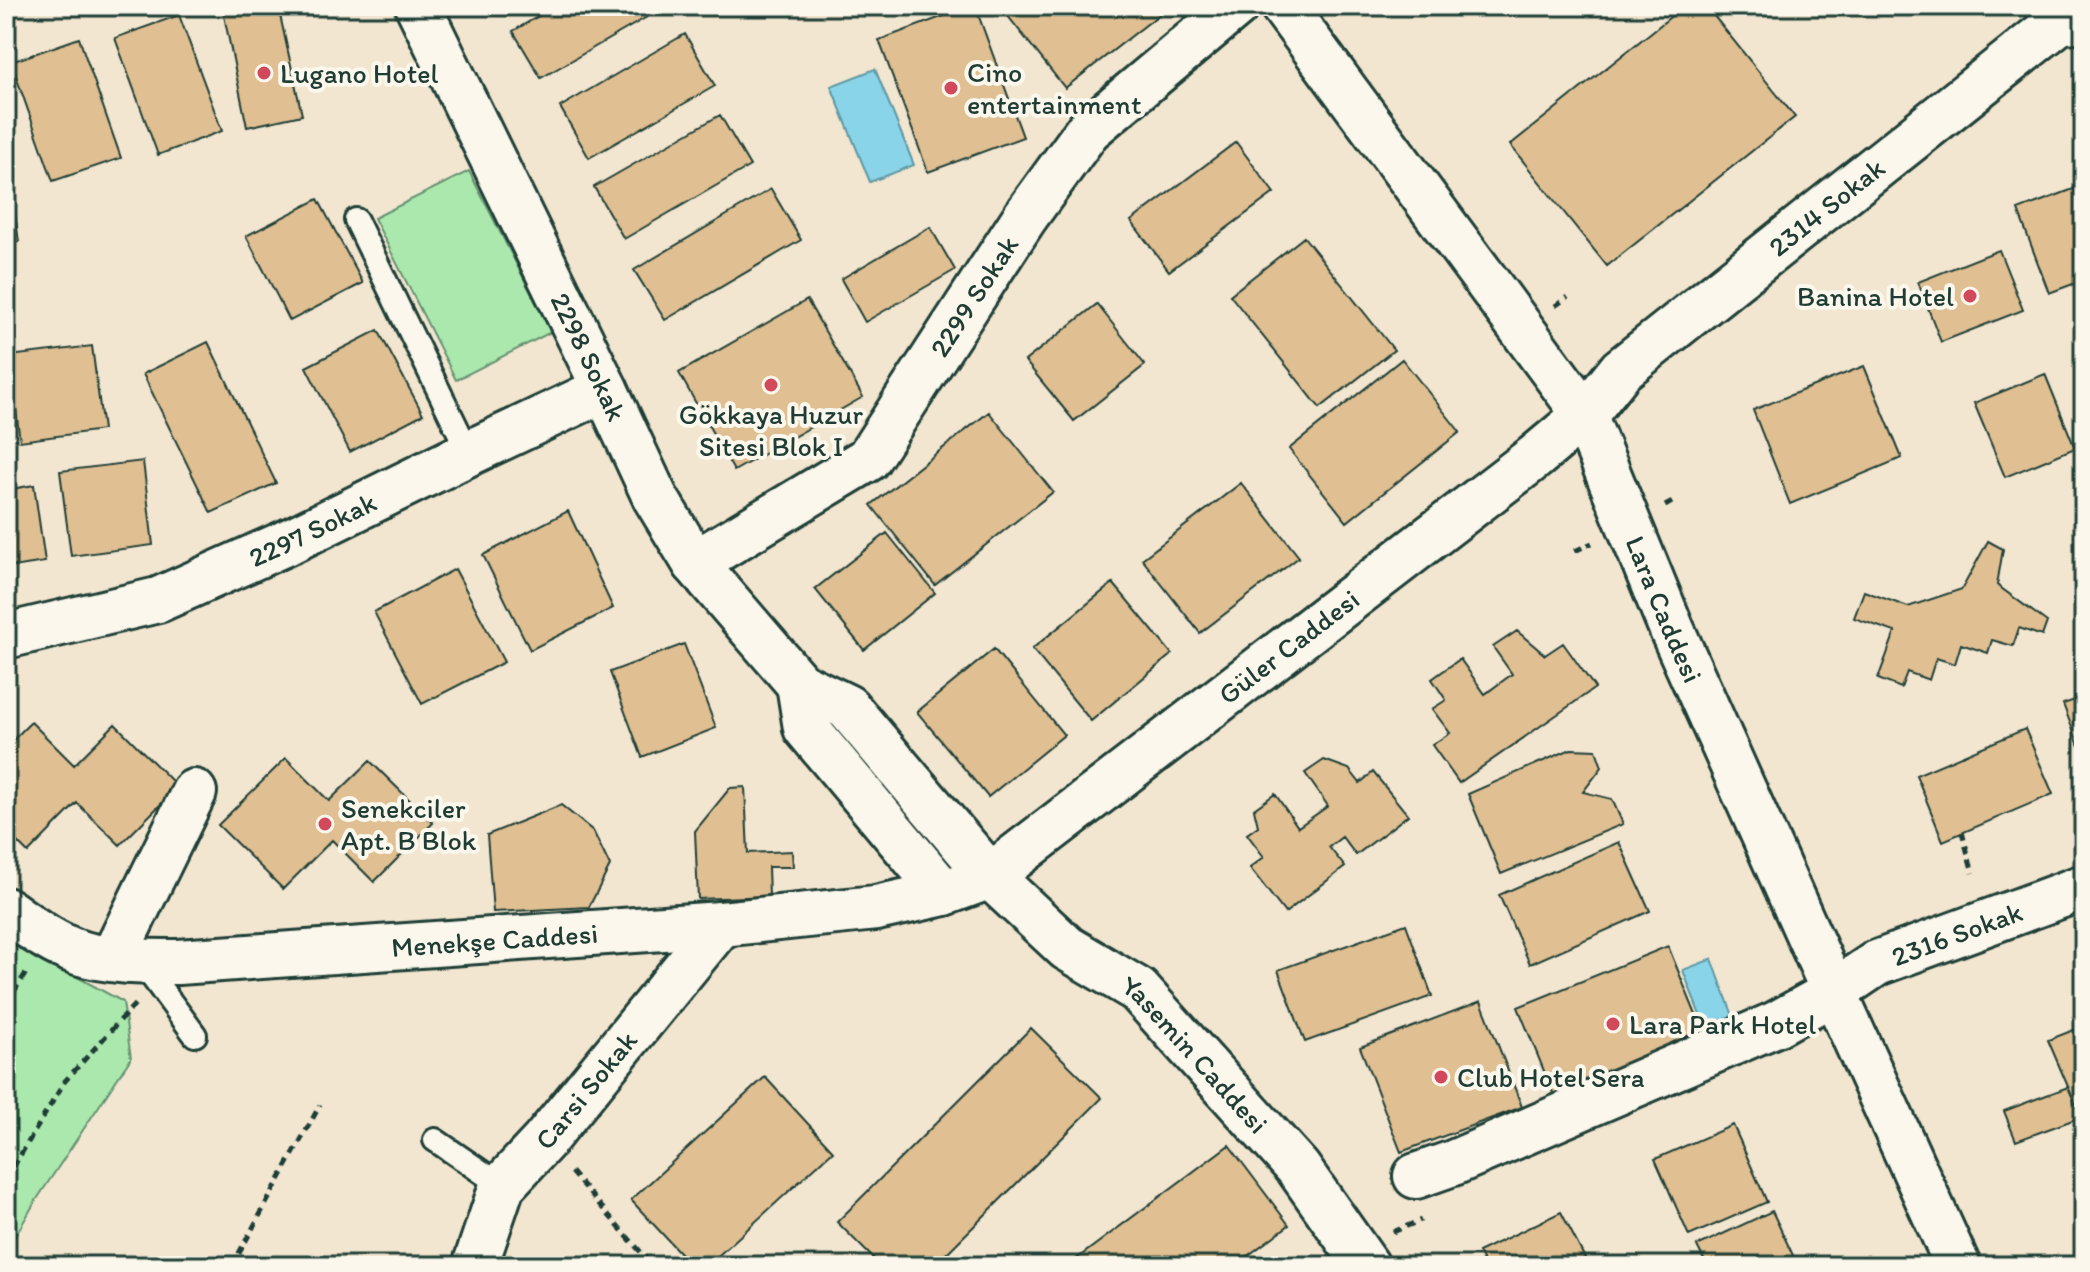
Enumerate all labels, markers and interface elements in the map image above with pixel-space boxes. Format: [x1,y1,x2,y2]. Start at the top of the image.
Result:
place label: Cino entertainment [967,55,1141,121]
place label: Lugano Hotel [280,56,439,90]
marker: Lugano Hotel [255,64,273,82]
marker: Cino entertainment [942,79,960,97]
street label: 2314 Sokak [1761,150,1891,263]
street label: 2299 Sokak [922,229,1025,363]
place label: Banina Hotel [1797,279,1954,313]
street label: 2298 Sokak [543,287,634,426]
marker: Banina Hotel [1961,287,1979,305]
marker: Gökkaya Huzur Sitesi Blok I [762,376,780,394]
place label: Gökkaya Huzur Sitesi Blok I [679,397,864,463]
street label: 2297 Sokak [244,484,382,574]
street label: Lara Caddesi [1618,531,1710,688]
street label: Güler Caddesi [1211,582,1366,711]
place label: Senekciler Apt. B Blok [341,791,477,857]
marker: Senekciler Apt. B Blok [316,815,334,833]
street label: 2316 Sokak [1887,894,2027,973]
street label: Menekşe Caddesi [390,916,599,964]
street label: Yasemin Caddesi [1116,967,1275,1140]
place label: Lara Park Hotel [1629,1007,1816,1041]
marker: Lara Park Hotel [1604,1015,1622,1033]
street label: Carsi Sokak [527,1023,644,1156]
place label: Club Hotel Sera [1457,1060,1645,1094]
marker: Club Hotel Sera [1432,1068,1450,1086]

